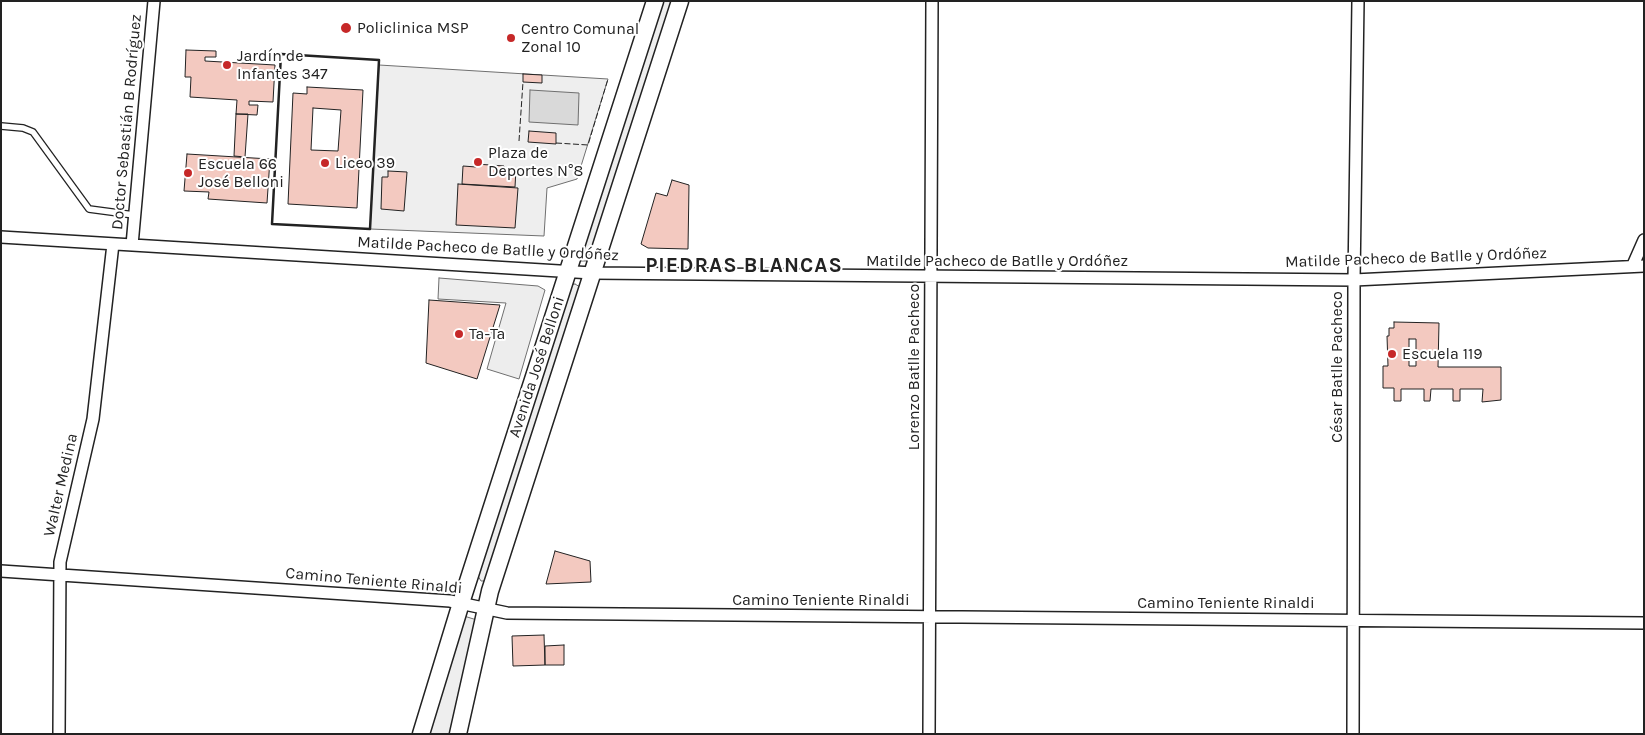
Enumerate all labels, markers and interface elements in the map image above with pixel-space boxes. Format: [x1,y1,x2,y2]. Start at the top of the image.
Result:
street label: Doctor Sebastián B Rodríguez [108,13,146,231]
place label: Policlinica MSP [357,18,469,38]
place label: Centro Comunal Zonal 10 [521,19,639,57]
marker: Policlinica MSP [339,21,353,35]
marker: Centro Comunal Zonal 10 [505,32,517,44]
place label: Jardín de Infantes 347 [237,46,327,84]
marker: Jardín de Infantes 347 [221,59,233,71]
place label: Plaza de Deportes N°8 [488,143,583,181]
place label: Liceo 39 [335,153,395,173]
place label: Escuela 66 José Belloni [198,154,284,192]
marker: Plaza de Deportes N°8 [472,156,484,168]
marker: Liceo 39 [319,157,331,169]
marker: Escuela 66 José Belloni [182,167,194,179]
street label: Matilde Pacheco de Batlle y Ordóñez [357,233,619,265]
street label: Matilde Pacheco de Batlle y Ordóñez [1285,244,1547,272]
street label: Matilde Pacheco de Batlle y Ordóñez [866,251,1128,271]
district label: PIEDRAS BLANCAS [643,253,845,279]
street label: Lorenzo Batlle Pacheco [904,284,924,450]
street label: César Batlle Pacheco [1327,291,1347,443]
street label: Avenida José Belloni [505,294,569,440]
place label: Ta-Ta [469,324,505,344]
marker: Ta-Ta [453,328,465,340]
place label: Escuela 119 [1402,344,1483,364]
marker: Escuela 119 [1386,348,1398,360]
street label: Walter Medina [40,432,82,538]
street label: Camino Teniente Rinaldi [285,564,463,598]
street label: Camino Teniente Rinaldi [732,590,910,610]
street label: Camino Teniente Rinaldi [1137,593,1315,613]

